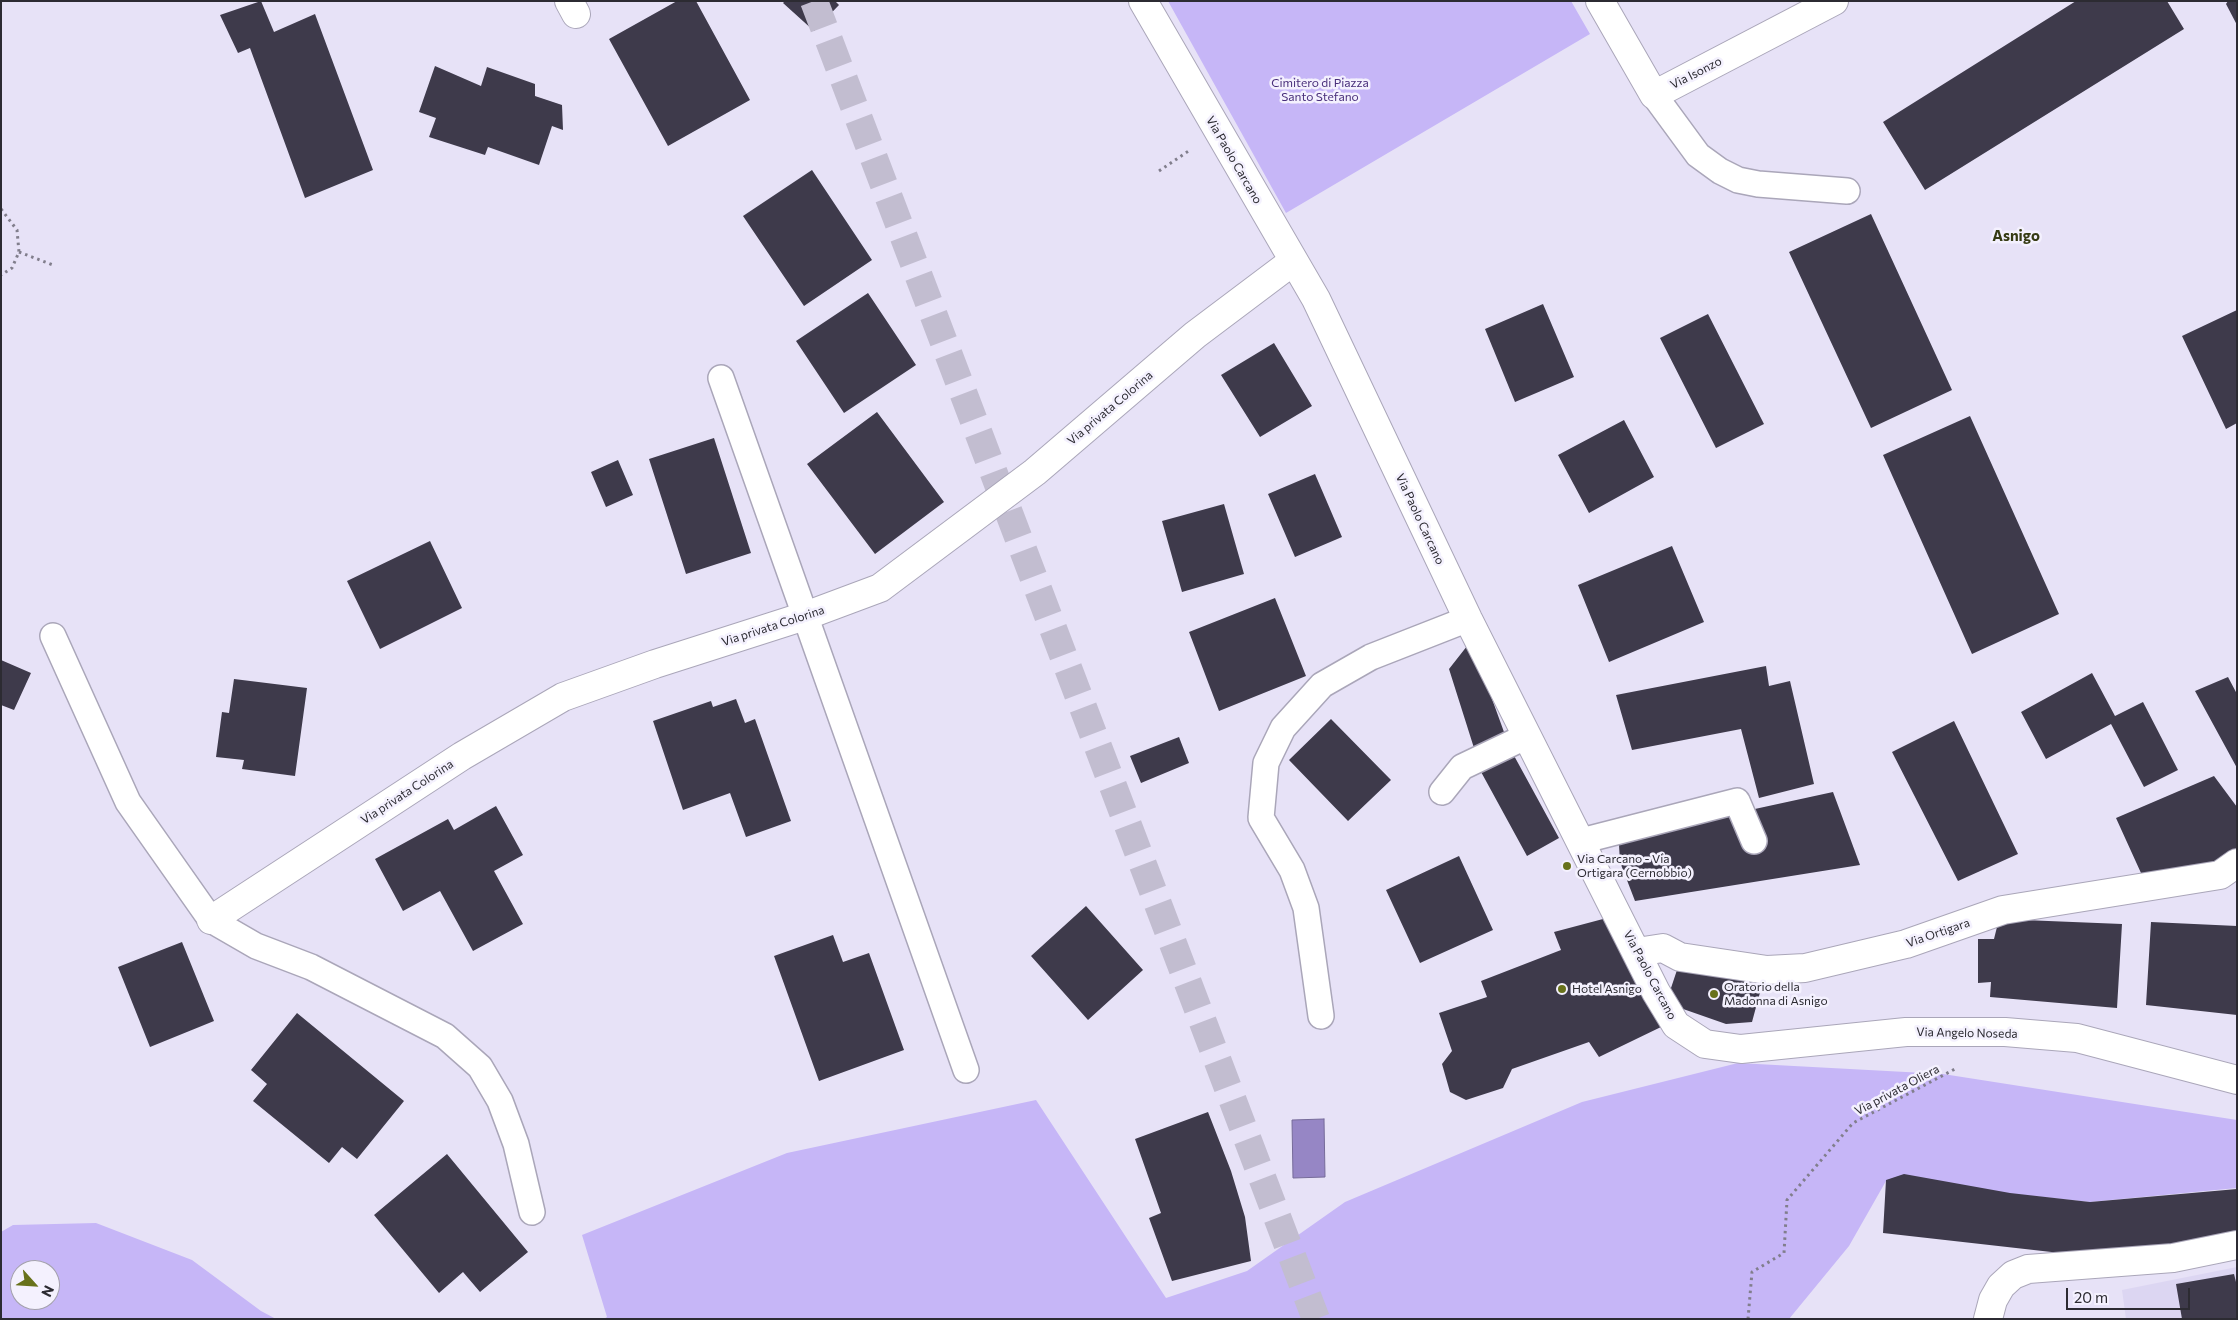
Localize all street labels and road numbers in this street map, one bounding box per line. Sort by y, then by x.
street label: Via Isonzo [1668,54,1724,92]
street label: Via Paolo Carcano [1203,114,1265,206]
street label: Via privata Colorina [1064,368,1156,448]
street label: Via Paolo Carcano [1393,471,1447,567]
street label: Via privata Colorina [720,603,826,649]
street label: Via privata Colorina [358,757,456,827]
street label: Via Ortigara [1904,915,1972,951]
street label: Via Paolo Carcano [1620,928,1680,1022]
street label: Via Angelo Noseda [1916,1025,2018,1041]
street label: Via privata Oliera [1852,1062,1942,1118]

